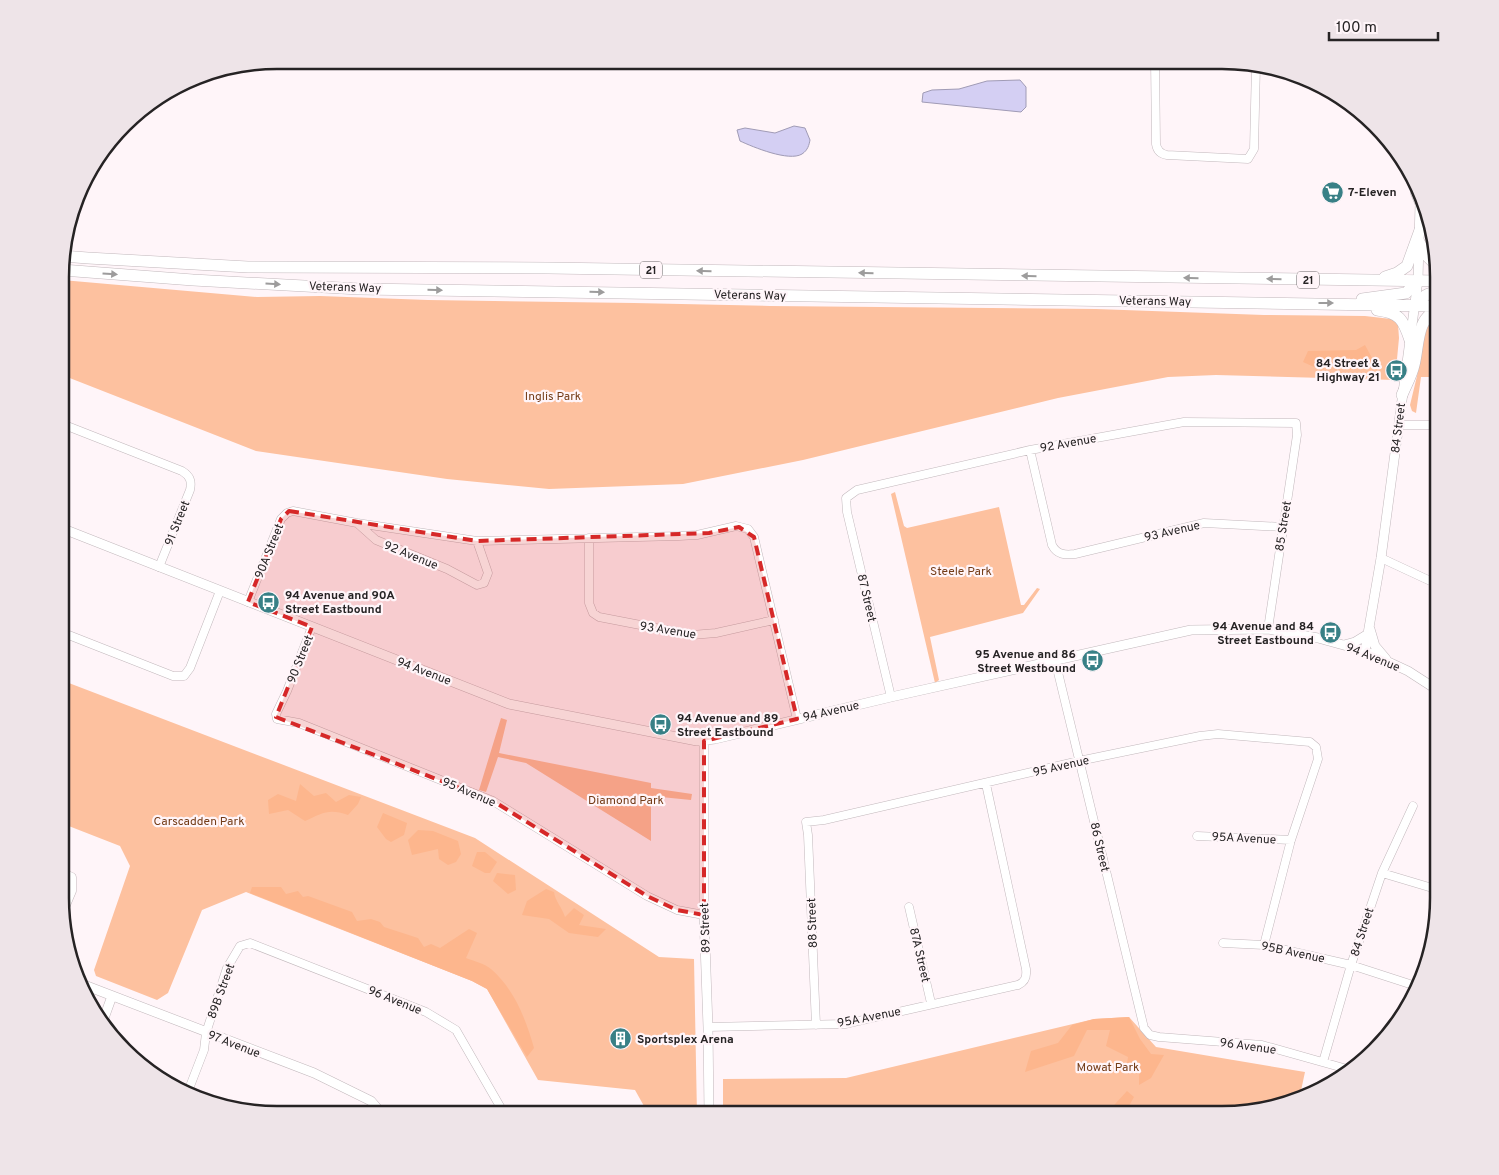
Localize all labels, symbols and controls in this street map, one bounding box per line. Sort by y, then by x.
scale bar [1329,10,1438,42]
text: 100 m [1336,19,1377,38]
supermarket icon: 7-Eleven [1320,180,1344,204]
place label: 7-Eleven [1348,185,1397,201]
road number: 21 [640,262,662,278]
one-way arrow [696,267,712,275]
one-way arrow [858,269,874,277]
one-way arrow [103,271,119,279]
one-way arrow [1021,272,1037,280]
road number: 21 [1297,272,1319,288]
one-way arrow [1183,274,1199,282]
one-way arrow [1266,275,1282,283]
street label: Veterans Way [309,279,381,297]
one-way arrow [265,280,281,288]
one-way arrow [427,286,443,294]
street label: Veterans Way [714,287,786,305]
one-way arrow [590,288,606,296]
street label: Veterans Way [1119,293,1191,311]
one-way arrow [1319,299,1335,307]
place label: 84 Street & Highway 21 [1316,356,1380,386]
bus stop icon: 84 Street & Highway 21 [1384,358,1408,382]
park label: Inglis Park [525,389,581,405]
street label: 84 Street [1388,402,1410,454]
street label: 92 Avenue [1039,431,1098,457]
street label: 91 Street [162,498,194,548]
street label: 85 Street [1272,500,1296,552]
street label: 93 Avenue [1143,518,1202,546]
street label: 90A Street [252,522,288,581]
street label: 92 Avenue [381,538,440,574]
park label: Steele Park [930,564,992,580]
street label: 87 Street [853,573,879,624]
place label: 94 Avenue and 90A Street Eastbound [285,588,395,618]
bus stop icon: 94 Avenue and 90A Street Eastbound [257,590,281,614]
street label: 93 Avenue [639,619,697,643]
place label: 94 Avenue and 84 Street Eastbound [1212,619,1314,649]
bus stop icon: 94 Avenue and 84 Street Eastbound [1318,621,1342,645]
street label: 90 Street [284,633,318,686]
street label: 94 Avenue [1343,640,1402,676]
place label: 95 Avenue and 86 Street Westbound [975,647,1076,677]
bus stop icon: 95 Avenue and 86 Street Westbound [1080,649,1104,673]
street label: 94 Avenue [394,654,453,690]
street label: 94 Avenue [802,698,861,726]
place label: 94 Avenue and 89 Street Eastbound [677,711,778,741]
bus stop icon: 94 Avenue and 89 Street Eastbound [649,713,673,737]
street label: 95 Avenue [1032,753,1091,781]
street label: 95 Avenue [439,774,498,811]
park label: Diamond Park [588,793,664,809]
park label: Carscadden Park [153,814,245,830]
street label: 86 Street [1086,821,1112,874]
street label: 95A Avenue [1211,829,1277,849]
street label: 88 Street [804,897,822,948]
street label: 89 Street [697,903,715,953]
street label: 84 Street [1348,906,1378,959]
street label: 87A Street [905,926,933,984]
street label: 95B Avenue [1259,938,1326,968]
street label: 89B Street [205,961,239,1021]
street label: 96 Avenue [365,983,424,1019]
street label: 95A Avenue [836,1004,902,1032]
building icon: Sportsplex Arena [609,1027,633,1051]
street label: 97 Avenue [205,1028,262,1062]
place label: Sportsplex Arena [637,1032,734,1048]
street label: 96 Avenue [1219,1035,1277,1059]
park label: Mowat Park [1077,1060,1139,1076]

